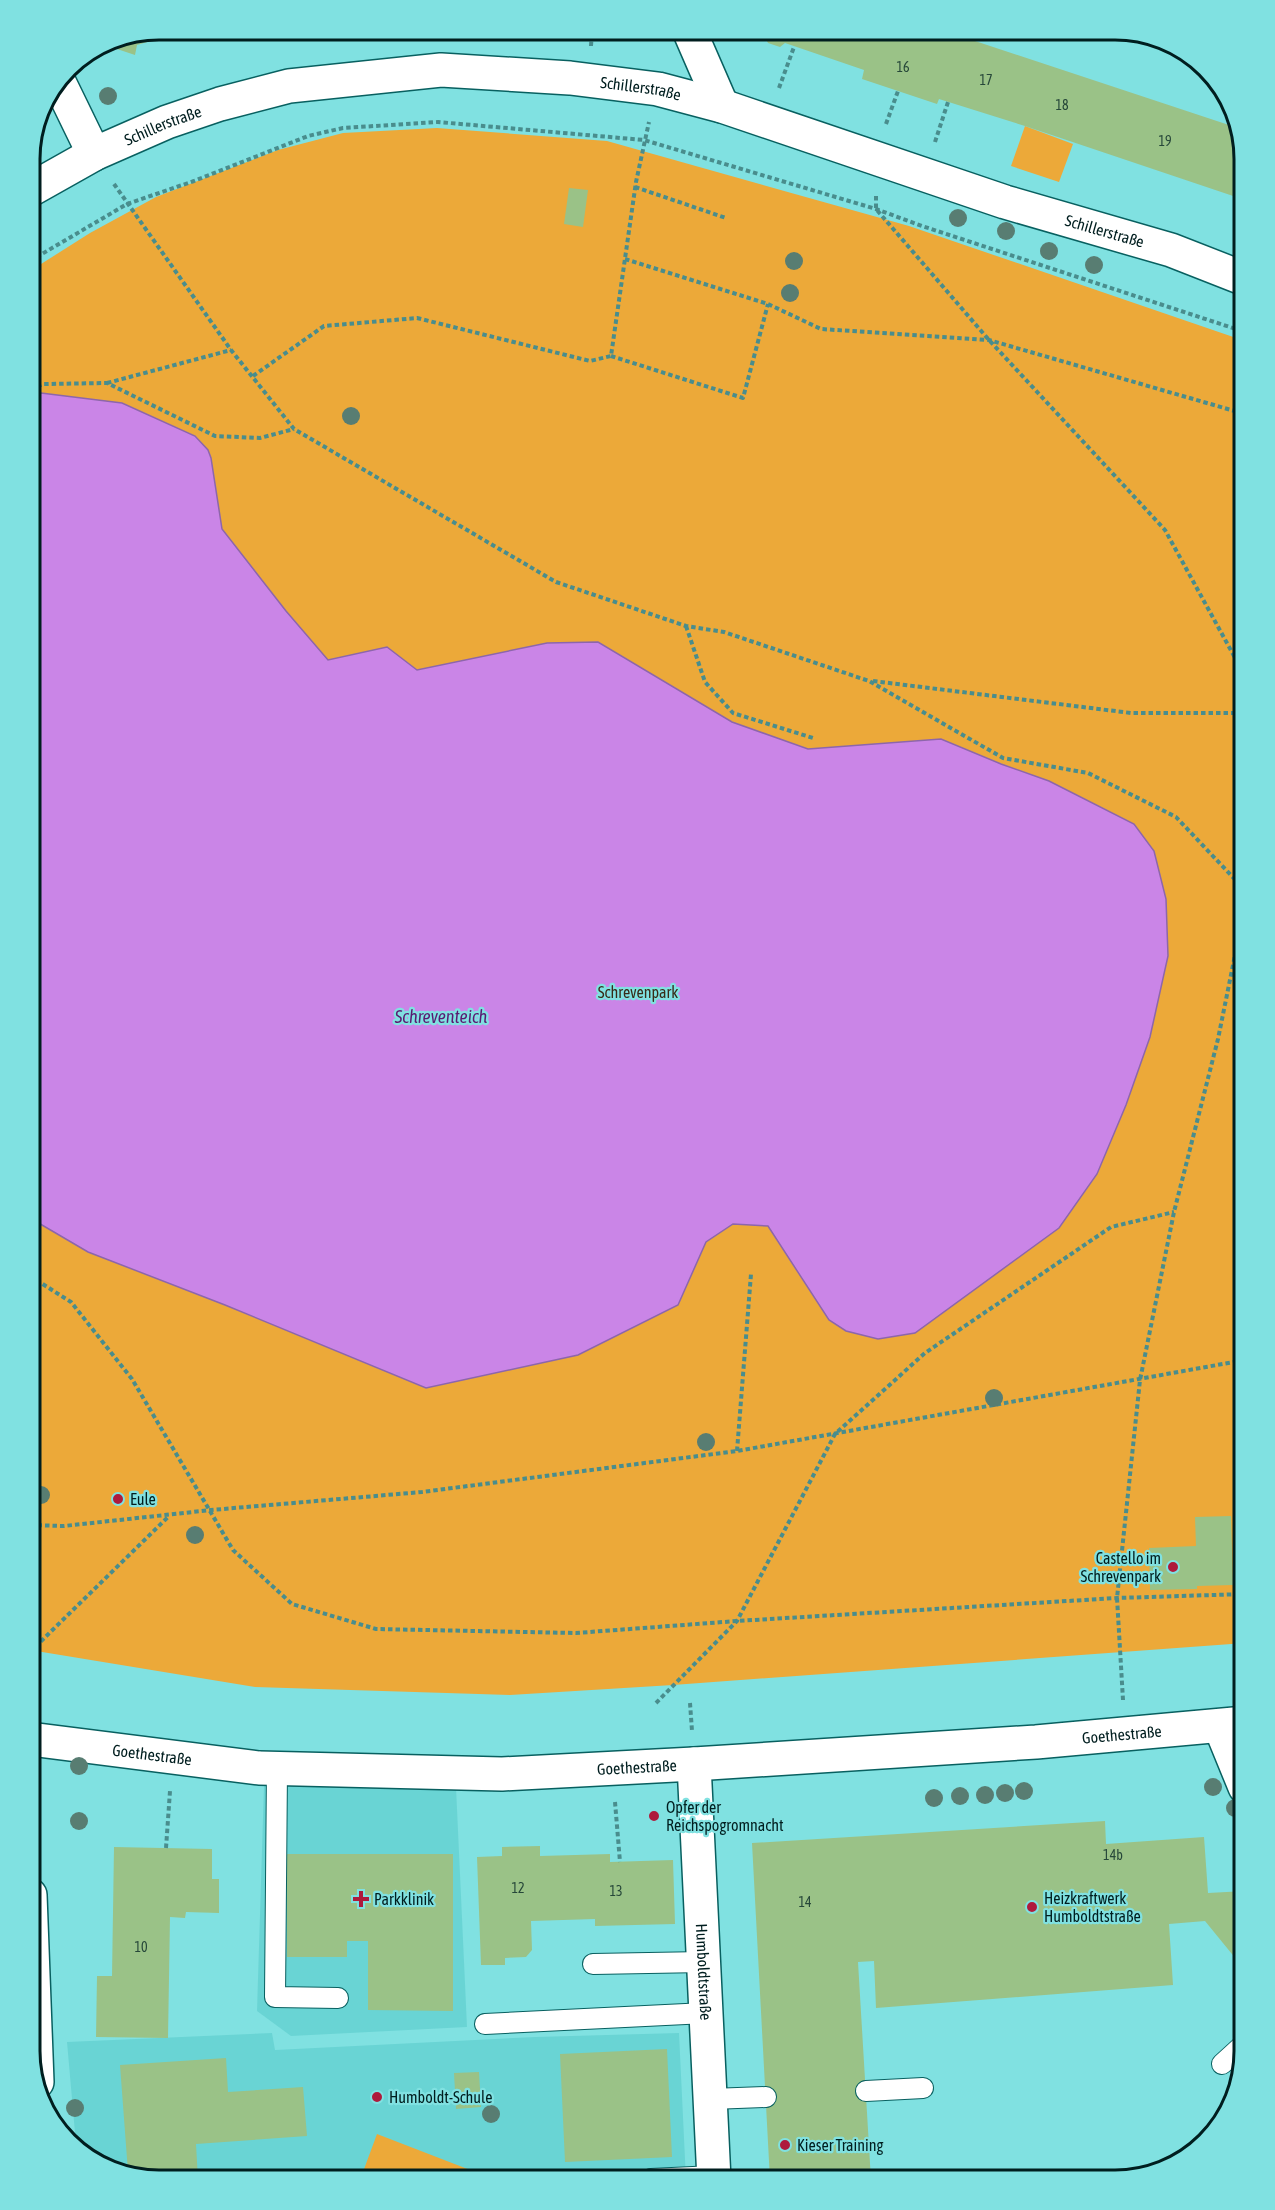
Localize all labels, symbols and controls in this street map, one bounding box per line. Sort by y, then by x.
house number: 16 [896,59,910,75]
house number: 17 [979,72,993,88]
street label: Schillerstraße [599,73,683,104]
house number: 18 [1055,97,1069,113]
street label: Schillerstraße [121,102,204,149]
house number: 19 [1158,133,1172,149]
street label: Schillerstraße [1063,211,1146,251]
park label: Schrevenpark [598,983,678,1002]
water label: Schreventeich [394,1006,488,1027]
place label: Eule [130,1490,156,1508]
marker: Eule [111,1492,125,1506]
place label: Castello im Schrevenpark [1081,1549,1161,1586]
marker: Castello im Schrevenpark [1166,1560,1180,1574]
street label: Goethestraße [1081,1722,1162,1747]
street label: Goethestraße [111,1741,193,1768]
street label: Goethestraße [597,1756,677,1778]
place label: Opfer der Reichspogromnacht [666,1798,784,1835]
marker: Opfer der Reichspogromnacht [647,1809,661,1823]
house number: 14b [1103,1847,1123,1863]
house number: 12 [511,1880,525,1896]
house number: 13 [609,1883,623,1899]
place label: Heizkraftwerk Humboldtstraße [1044,1889,1141,1925]
marker: Parkklinik [352,1890,370,1908]
place label: Parkklinik [374,1890,434,1908]
house number: 14 [798,1894,812,1910]
marker: Heizkraftwerk Humboldtstraße [1025,1900,1039,1914]
street label: Humboldtstraße [693,1923,715,2021]
house number: 10 [134,1939,148,1955]
place label: Humboldt-Schule [389,2088,492,2106]
marker: Humboldt-Schule [370,2090,384,2104]
place label: Kieser Training [797,2136,883,2155]
marker: Kieser Training [778,2138,792,2152]

